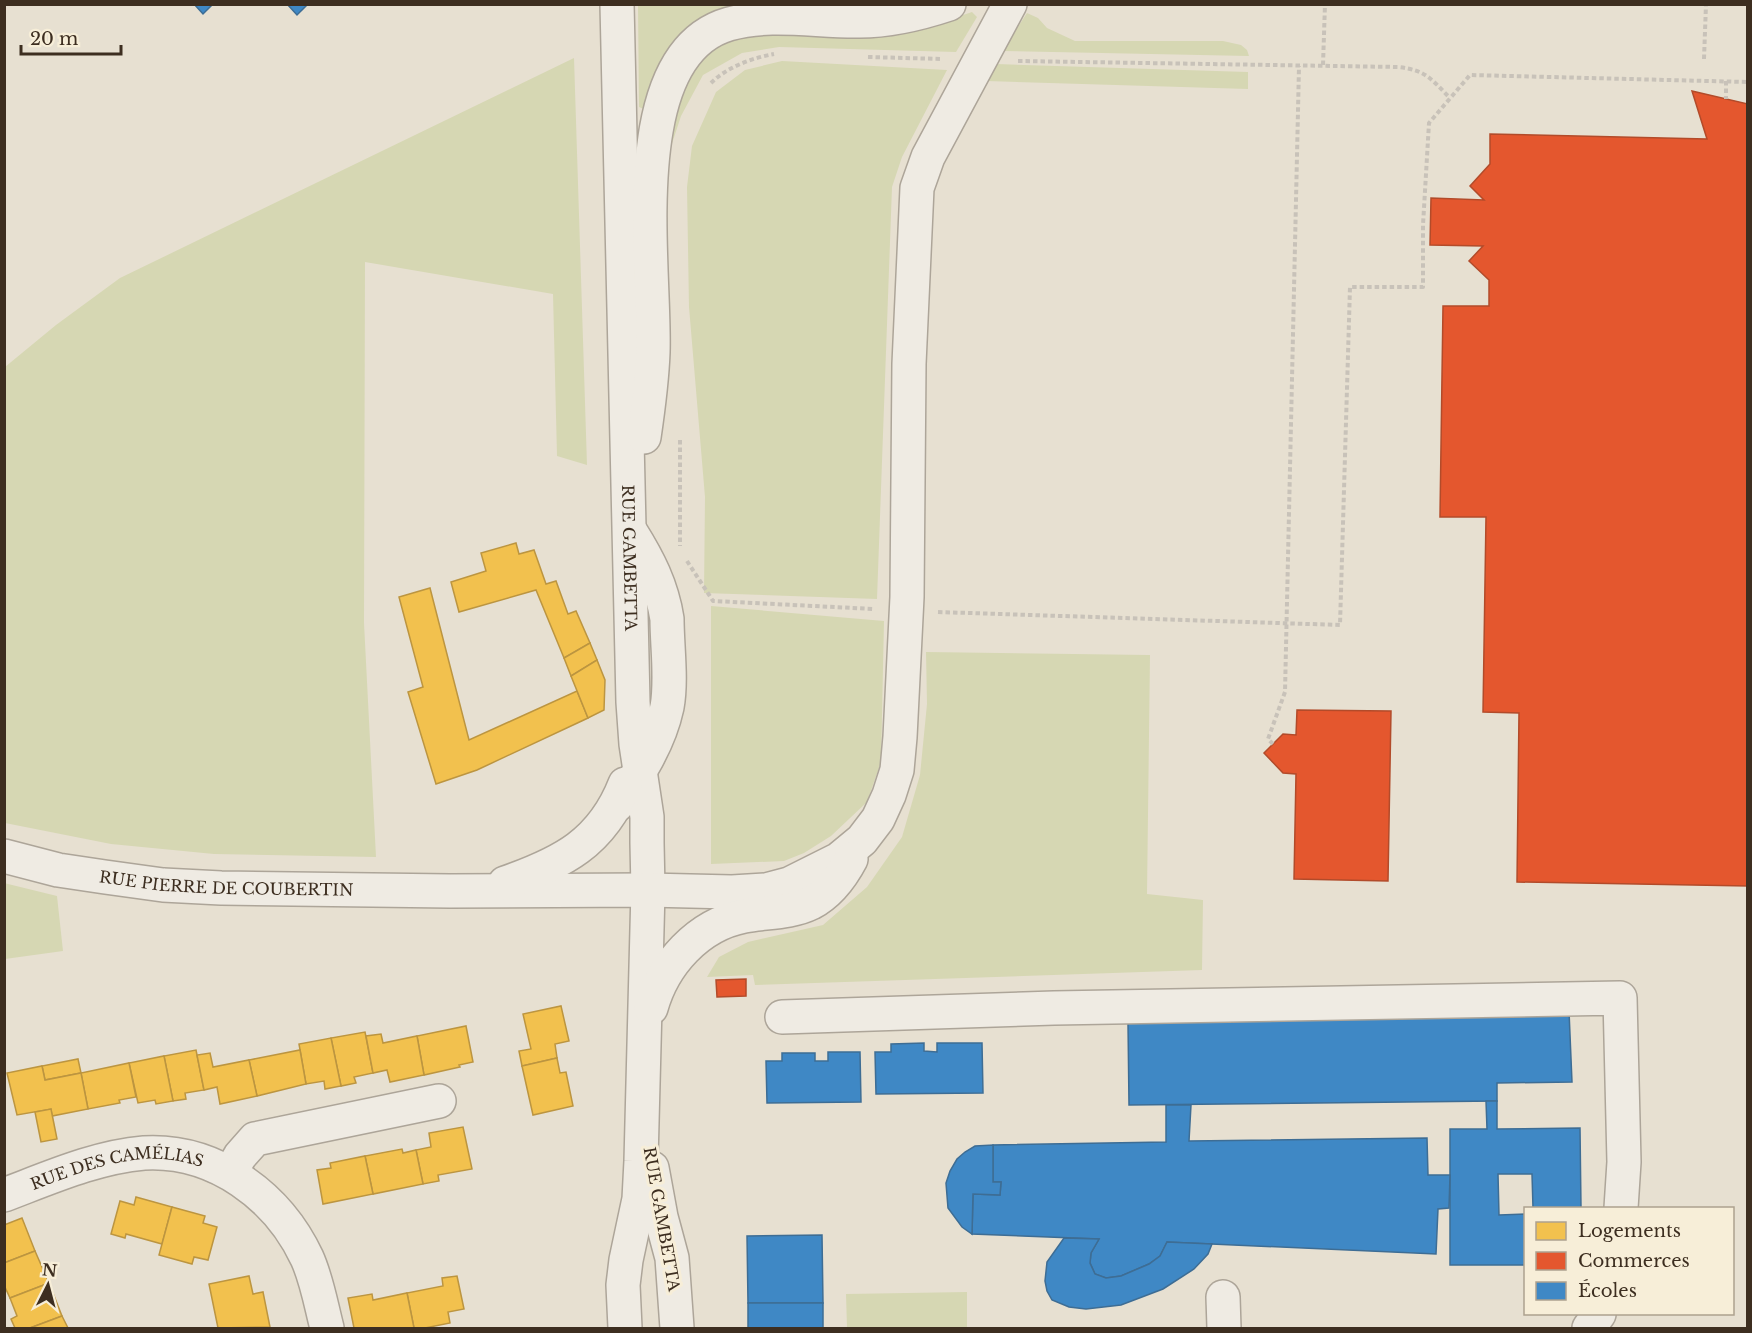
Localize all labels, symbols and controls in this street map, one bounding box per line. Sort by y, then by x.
scale bar [21,18,122,56]
text: 20 m [30,28,78,50]
street label: RUE GAMBETTA [618,484,641,632]
street label: RUE PIERRE DE COUBERTIN [98,866,354,900]
street label: RUE DES CAMÉLIAS [27,1142,206,1194]
street label: RUE GAMBETTA [639,1145,685,1293]
legend [1524,1207,1734,1315]
text: Logements [1578,1220,1681,1242]
text: Commerces [1578,1250,1690,1272]
north arrow [18,1255,78,1315]
text: N [41,1259,58,1281]
text: Écoles [1578,1279,1637,1302]

